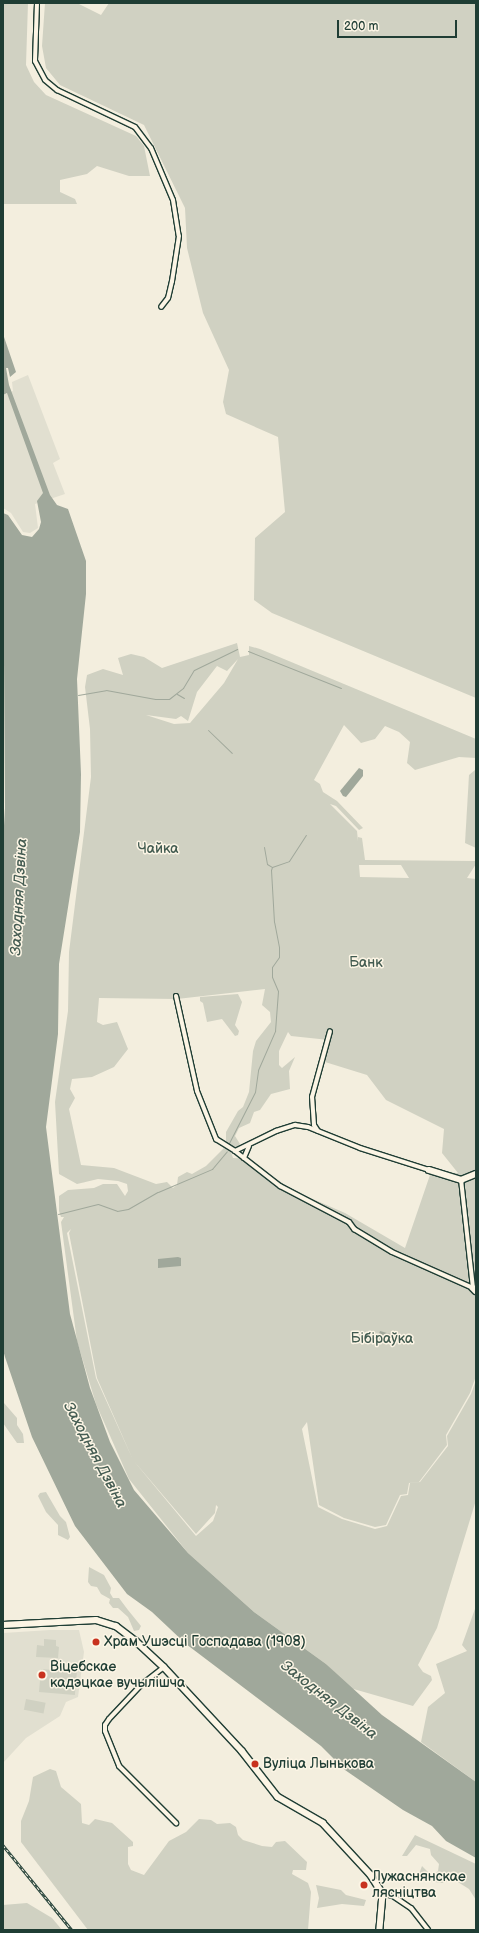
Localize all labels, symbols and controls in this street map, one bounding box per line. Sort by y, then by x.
scale bar [339,12,459,38]
text: 200 m [344,19,378,34]
water label: Заходняя Дзвіна [7,838,31,956]
park label: Чайка [137,841,179,857]
park label: Банк [349,955,383,971]
park label: Бібіраўка [351,1331,413,1347]
water label: Заходняя Дзвіна [60,1399,130,1511]
place label: Храм Ушэсці Госпадава (1908) [104,1634,306,1650]
marker: Храм Ушэсці Госпадава (1908) [91,1637,101,1647]
water label: Заходняя Дзвіна [277,1657,381,1743]
place label: Віцебскае кадэцкае вучылішча [50,1659,185,1692]
marker: Віцебскае кадэцкае вучылішча [37,1670,47,1680]
place label: Вуліца Лынькова [263,1756,374,1772]
marker: Вуліца Лынькова [250,1759,260,1769]
place label: Лужаснянскае лясніцтва [372,1869,466,1902]
marker: Лужаснянскае лясніцтва [359,1880,369,1890]

